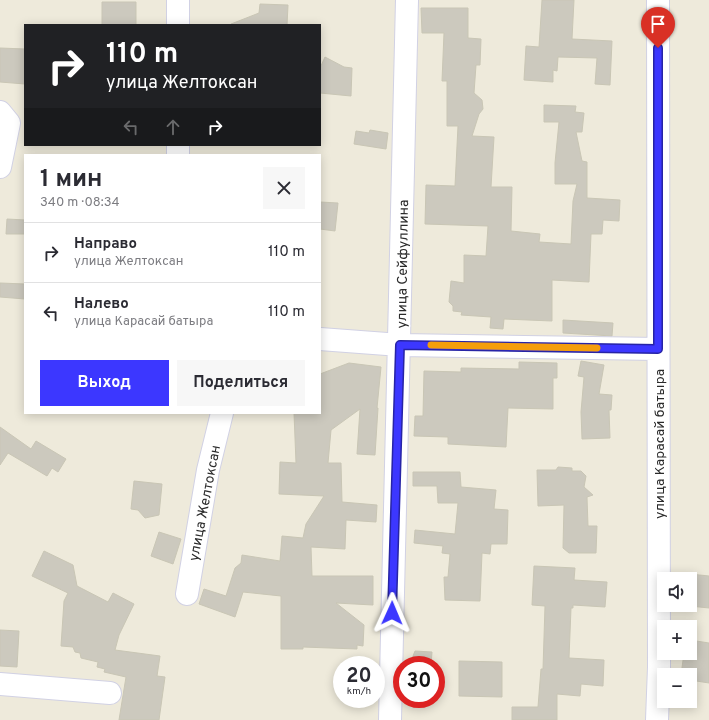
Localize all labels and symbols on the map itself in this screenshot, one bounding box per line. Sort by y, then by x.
pin [641,7.0,675,48]
street label: улица Сейфуллина [394,200,413,329]
street label: улица Карасай батыра [652,369,669,519]
street label: улица Желтоксан [186,444,225,563]
position arrow [371,592,413,634]
speed limit sign: 30 [393,656,445,708]

